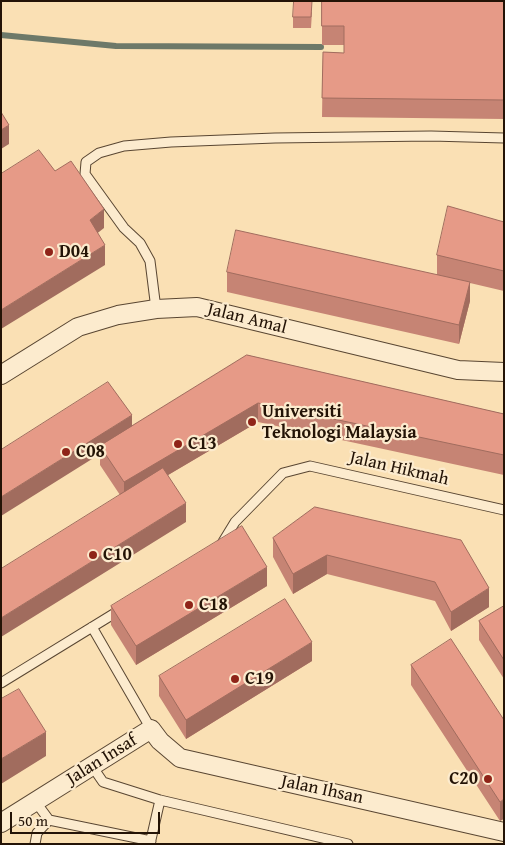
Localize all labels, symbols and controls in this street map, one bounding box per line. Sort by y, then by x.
place label: D04 [59,241,89,263]
marker: D04 [43,246,55,258]
street label: Jalan Amal [205,299,289,339]
place label: Universiti Teknologi Malaysia [262,401,417,444]
marker: Universiti Teknologi Malaysia [246,416,258,428]
place label: C13 [188,433,217,455]
marker: C13 [172,438,184,450]
place label: C08 [76,441,105,463]
marker: C08 [60,446,72,458]
street label: Jalan Hikmah [347,447,451,491]
place label: C10 [103,544,132,566]
marker: C10 [87,549,99,561]
place label: C18 [199,594,228,616]
marker: C18 [183,599,195,611]
place label: C19 [245,668,274,690]
marker: C19 [229,673,241,685]
street label: Jalan Insaf [63,730,141,790]
place label: C20 [449,768,478,790]
street label: Jalan Ihsan [279,771,365,809]
marker: C20 [482,773,494,785]
scale bar [12,802,162,834]
text: 50 m [18,810,48,831]

